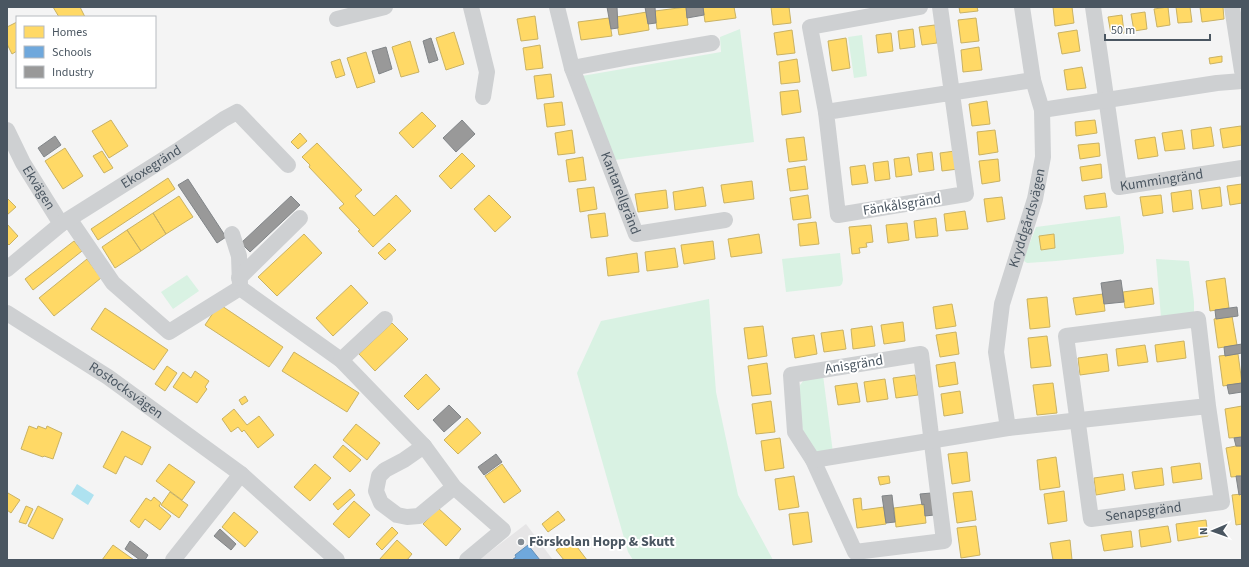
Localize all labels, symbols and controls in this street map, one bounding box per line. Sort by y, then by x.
legend [16,16,156,88]
scale bar [1105,16,1210,42]
text: 50 m [1111,22,1135,39]
text: Homes [52,24,87,41]
text: Schools [52,44,92,61]
text: Industry [52,64,94,81]
street label: Ekoxegränd [117,140,186,194]
street label: Kantarellgränd [595,149,645,238]
street label: Ekvägen [17,162,60,214]
street label: Kummingränd [1119,164,1205,197]
street label: Kryddgårdsvägen [1004,167,1051,270]
street label: Fänkålsgränd [862,189,942,221]
street label: Anisgränd [823,351,885,379]
street label: Rostocksvägen [85,357,167,424]
street label: Senapsgränd [1104,497,1183,527]
north arrow [1193,511,1233,551]
text: N [1196,527,1211,535]
place label: Förskolan Hopp & Skutt [529,532,675,552]
marker: Förskolan Hopp & Skutt [516,537,526,547]

